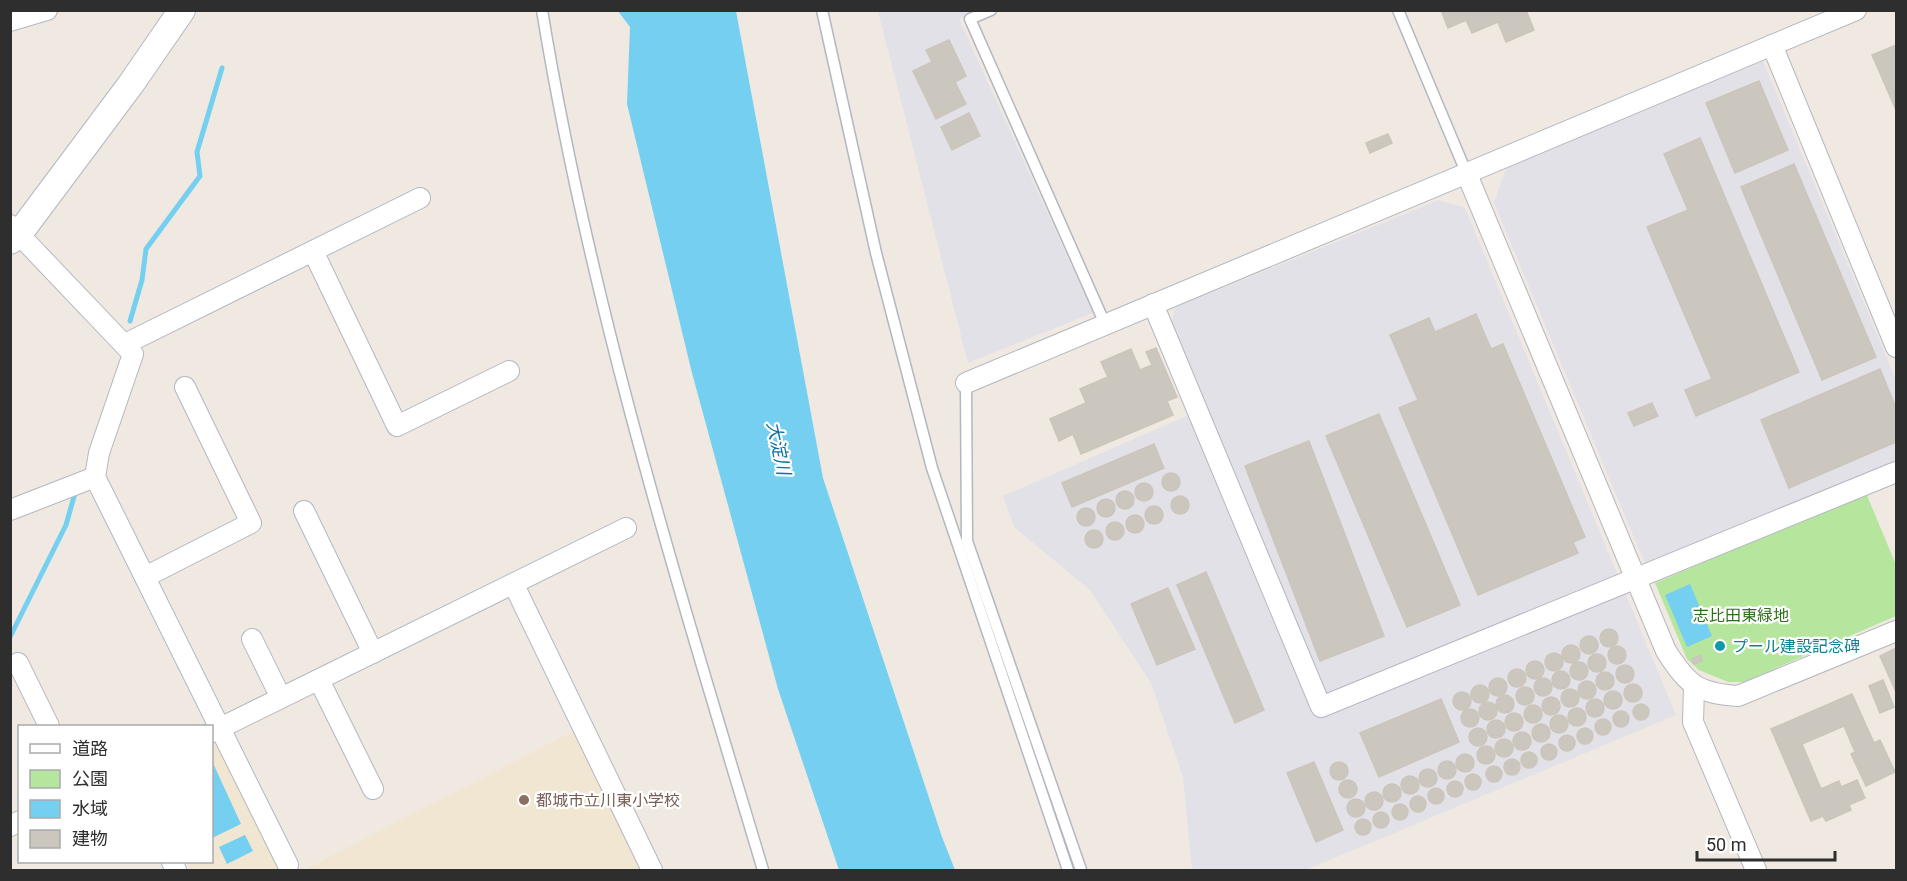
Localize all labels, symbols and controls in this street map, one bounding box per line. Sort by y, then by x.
water label: 大淀川 [763,419,795,479]
park label: 志比田東緑地 [1693,606,1789,625]
place label: プール建設記念碑 [1732,637,1860,656]
marker: プール建設記念碑 [1713,639,1727,653]
legend [18,725,213,863]
text: 道路 [72,738,108,759]
text: 公園 [72,768,108,789]
place label: 都城市立川東小学校 [536,791,680,810]
marker: 都城市立川東小学校 [517,793,531,807]
text: 水域 [72,798,108,819]
scale bar [1697,824,1835,862]
text: 建物 [72,828,108,849]
text: 50 m [1706,834,1746,855]

